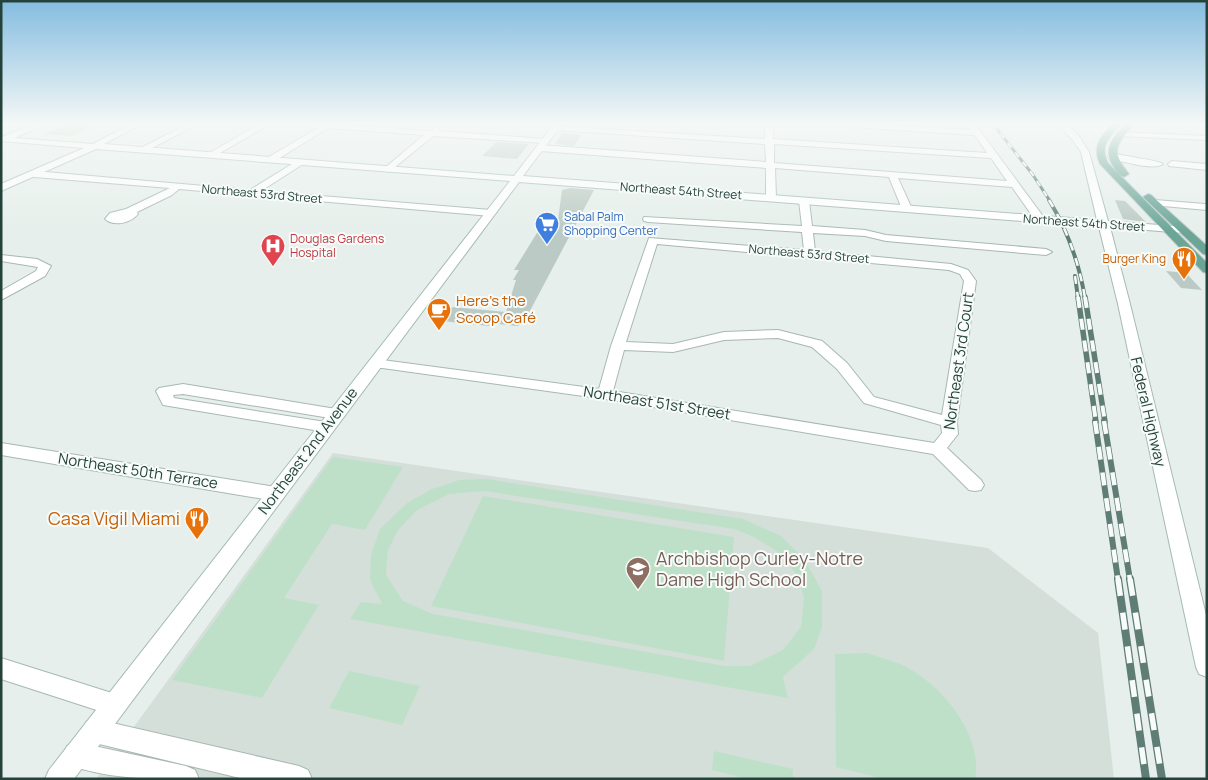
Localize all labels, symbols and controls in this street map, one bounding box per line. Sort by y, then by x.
street label: Northeast 54th Street [619,178,743,203]
street label: Northeast 53rd Street [201,180,323,207]
place label: Sabal Palm Shopping Center [564,208,658,239]
street label: Northeast 54th Street [1022,210,1146,235]
supermarket icon: Sabal Palm Shopping Center [534,211,560,245]
place label: Douglas Gardens Hospital [290,230,384,261]
hospital icon: Douglas Gardens Hospital [260,233,286,267]
street label: Northeast 53rd Street [748,240,870,267]
restaurant icon: Burger King [1171,246,1197,280]
place label: Burger King [1102,250,1166,267]
place label: Here's the Scoop Café [456,290,536,328]
street label: Northeast 3rd Court [938,291,979,431]
cafe icon: Here's the Scoop Café [426,297,452,331]
street label: Federal Highway [1126,355,1171,469]
street label: Northeast 51st Street [582,381,732,425]
street label: Northeast 2nd Avenue [253,383,362,518]
street label: Northeast 50th Terrace [57,448,220,494]
place label: Casa Vigil Miami [48,506,180,530]
restaurant icon: Casa Vigil Miami [184,506,210,540]
place label: Archbishop Curley-Notre Dame High School [656,546,863,591]
school or university icon: Archbishop Curley-Notre Dame High School [625,556,651,590]

